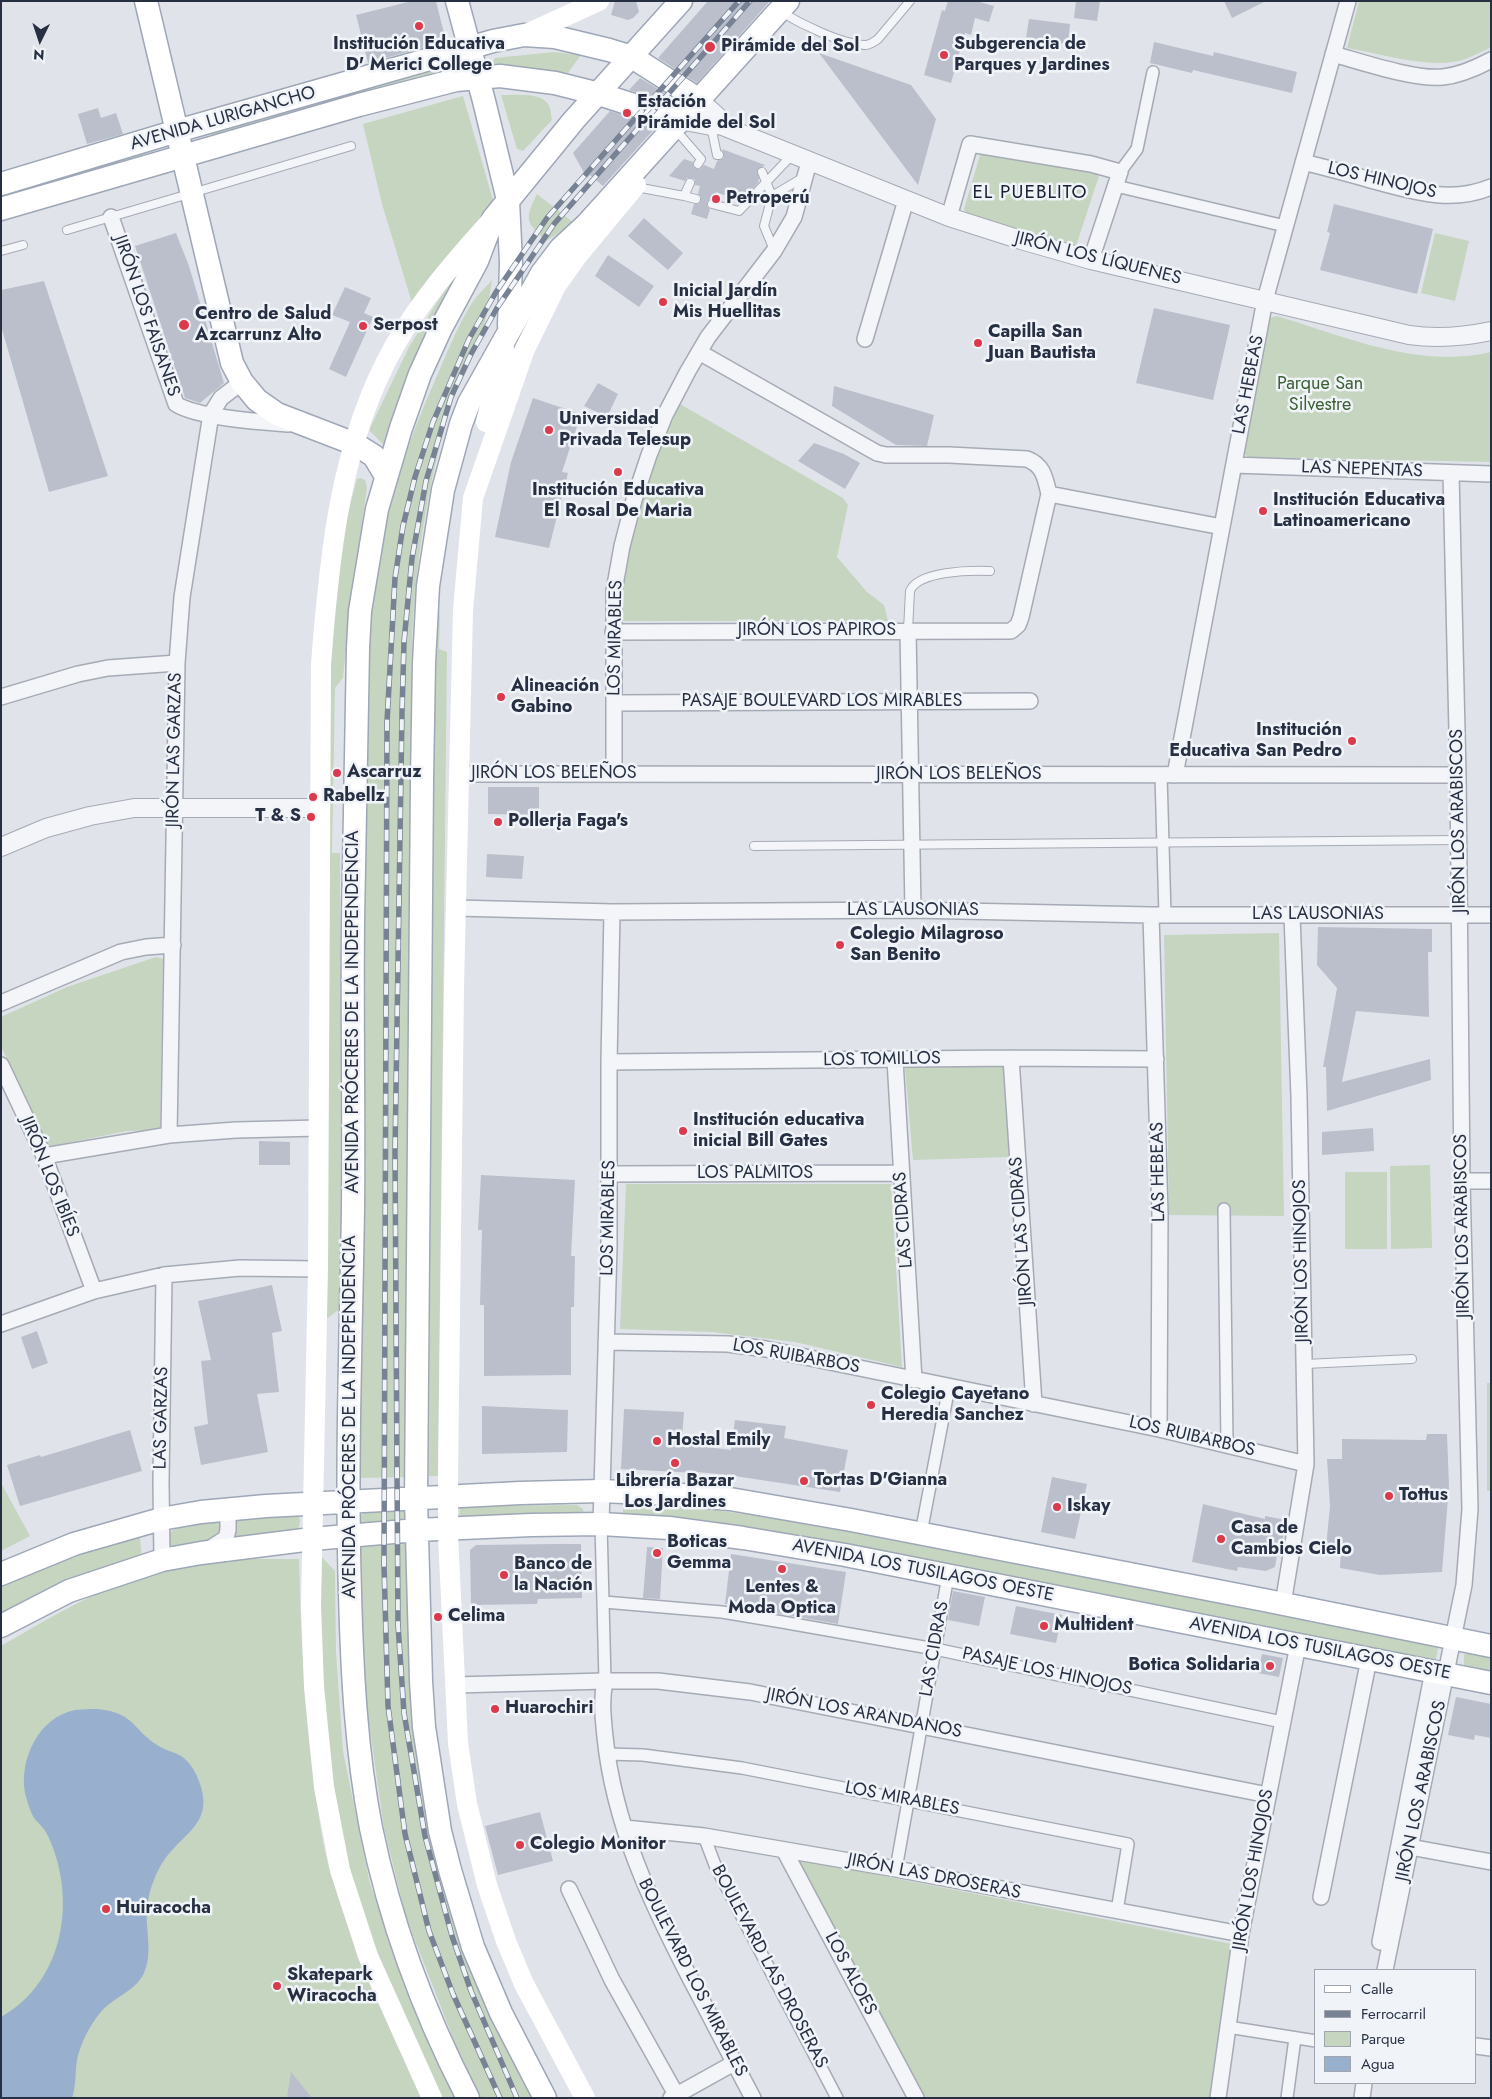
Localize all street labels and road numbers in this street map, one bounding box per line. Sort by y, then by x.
street label: AVENIDA LURIGANCHO [128,82,318,156]
street label: LOS HINOJOS [1326,158,1438,204]
street label: JIRÓN LOS LÍQUENES [1012,228,1184,290]
street label: JIRÓN LOS FAISANES [108,233,184,399]
street label: LAS HEBEAS [1229,334,1269,436]
street label: LAS NEPENTAS [1301,457,1423,483]
street label: LOS MIRABLES [604,580,628,696]
street label: JIRÓN LOS PAPIROS [738,620,896,642]
street label: JIRÓN LAS GARZAS [163,672,187,828]
street label: PASAJE BOULEVARD LOS MIRABLES [682,691,962,713]
street label: JIRÓN LOS ARABISCOS [1447,729,1471,913]
street label: JIRÓN LOS BELEÑOS [471,763,637,785]
street label: JIRÓN LOS BELEÑOS [876,764,1042,786]
street label: AVENIDA PRÓCERES DE LA INDEPENDENCIA [343,830,365,1194]
street label: LAS LAUSONIAS [847,900,979,922]
street label: LAS LAUSONIAS [1252,904,1384,926]
street label: LOS TOMILLOS [823,1048,941,1072]
street label: JIRÓN LOS IBÍES [15,1114,83,1240]
street label: LAS HEBEAS [1147,1122,1171,1222]
street label: JIRÓN LOS ARABISCOS [1451,1134,1475,1318]
street label: JIRÓN LAS CIDRAS [1006,1156,1038,1306]
street label: LOS MIRABLES [597,1160,621,1276]
street label: LOS PALMITOS [697,1163,813,1185]
street label: LAS CIDRAS [890,1171,918,1269]
street label: JIRÓN LOS HINOJOS [1290,1179,1314,1343]
street label: AVENIDA PRÓCERES DE LA INDEPENDENCIA [340,1235,362,1599]
street label: LOS RUIBARBOS [731,1335,861,1379]
street label: LAS GARZAS [150,1366,174,1470]
street label: LOS RUIBARBOS [1127,1412,1257,1462]
street label: AVENIDA LOS TUSILAGOS OESTE [790,1535,1056,1607]
street label: LAS CIDRAS [916,1600,954,1698]
street label: AVENIDA LOS TUSILAGOS OESTE [1187,1613,1453,1685]
street label: PASAJE LOS HINOJOS [960,1643,1134,1701]
street label: JIRÓN LOS ARANDANOS [764,1684,964,1744]
street label: JIRÓN LOS ARABISCOS [1392,1699,1452,1883]
street label: LOS MIRABLES [843,1777,961,1821]
street label: JIRÓN LOS HINOJOS [1229,1788,1279,1952]
street label: JIRÓN LAS DROSERAS [845,1850,1023,1904]
street label: BOULEVARD LAS DROSERAS [706,1862,832,2072]
street label: BOULEVARD LOS MIRABLES [633,1875,751,2081]
street label: LOS ALOES [819,1929,881,2019]

